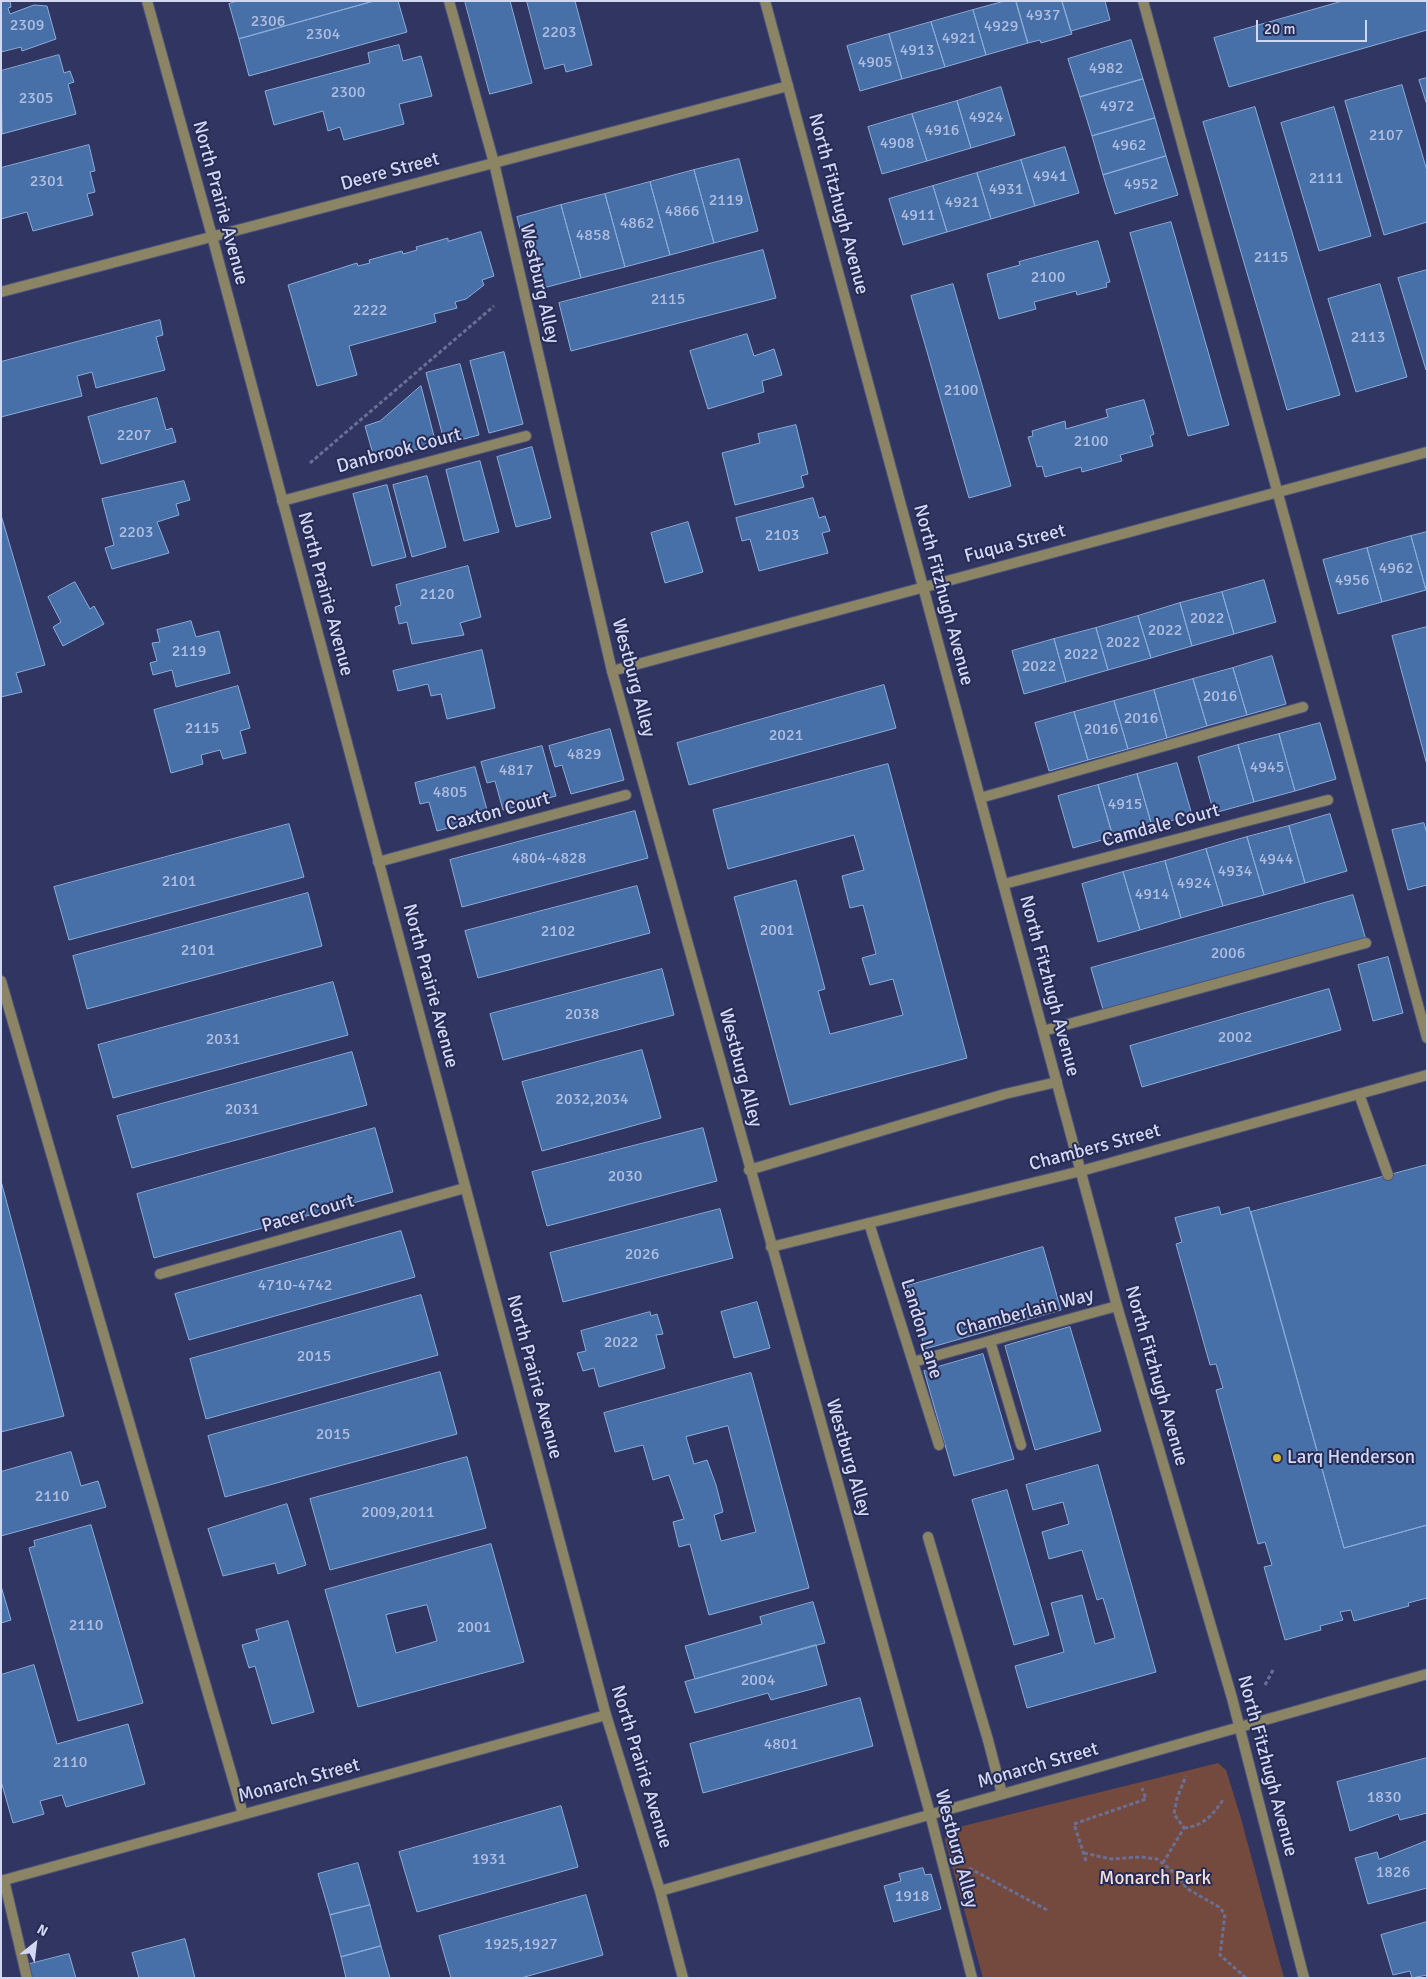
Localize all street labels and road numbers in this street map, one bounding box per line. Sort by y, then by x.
street label: North Fitzhugh Avenue [803,111,873,297]
street label: North Prairie Avenue [187,118,253,288]
street label: Deere Street [338,148,442,196]
street label: Westburg Alley [514,222,564,346]
street label: Danbrook Court [334,423,464,479]
street label: North Fitzhugh Avenue [908,502,978,688]
street label: North Prairie Avenue [292,509,358,679]
street label: Fuqua Street [962,520,1068,568]
street label: Westburg Alley [606,616,660,740]
street label: Caxton Court [444,787,552,837]
street label: Camdale Court [1100,799,1222,853]
street label: North Fitzhugh Avenue [1014,893,1084,1079]
street label: North Prairie Avenue [397,901,463,1071]
street label: Westburg Alley [713,1006,767,1130]
street label: Chambers Street [1027,1120,1163,1176]
street label: Pacer Court [259,1190,357,1238]
street label: Landon Lane [895,1276,947,1382]
street label: North Fitzhugh Avenue [1119,1283,1193,1469]
street label: Chamberlain Way [954,1284,1096,1342]
street label: North Prairie Avenue [501,1292,567,1462]
street label: Westburg Alley [820,1396,876,1520]
street label: North Fitzhugh Avenue [1232,1673,1302,1859]
street label: North Prairie Avenue [605,1683,677,1851]
street label: Monarch Street [975,1738,1101,1794]
street label: Monarch Street [236,1754,362,1808]
street label: Westburg Alley [929,1787,983,1911]

